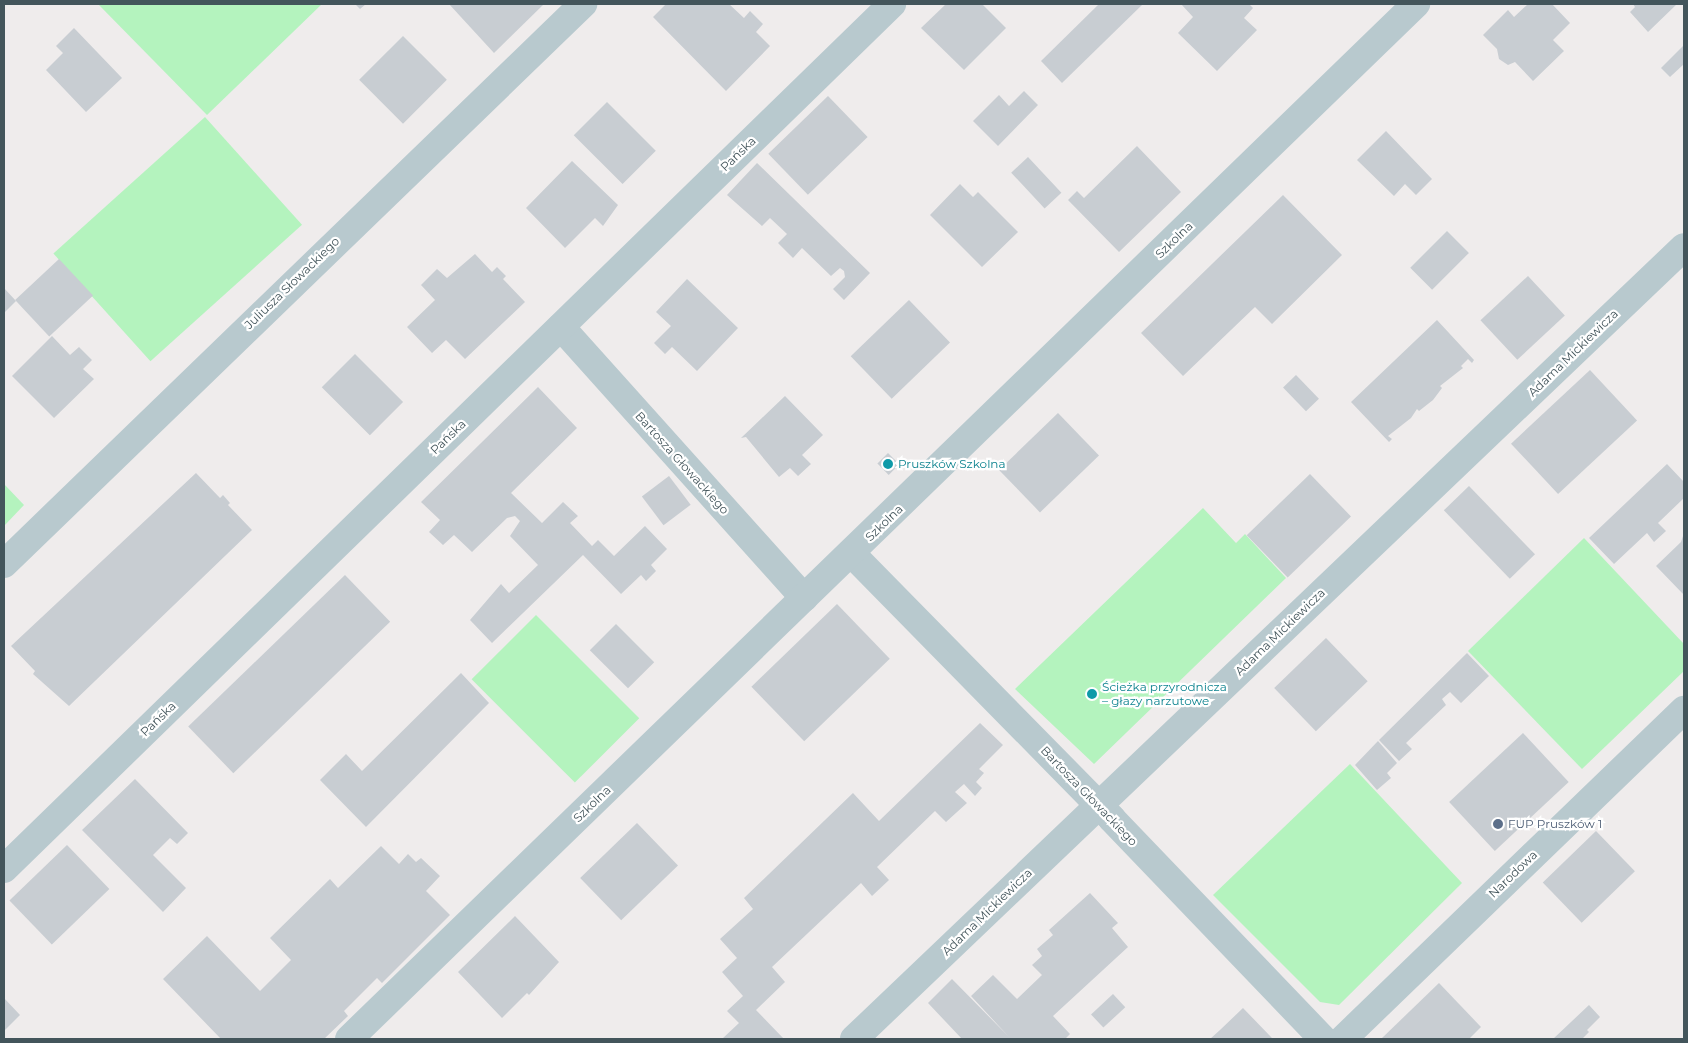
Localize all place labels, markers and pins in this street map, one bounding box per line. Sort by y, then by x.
place label: Pruszków Szkolna [898,457,1006,471]
marker: Pruszków Szkolna [882,458,894,470]
place label: Ścieżka przyrodnicza – głazy narzutowe [1102,680,1227,708]
marker: Ścieżka przyrodnicza – głazy narzutowe [1086,688,1098,700]
place label: FUP Pruszków 1 [1508,817,1602,831]
marker: FUP Pruszków 1 [1492,818,1504,830]

